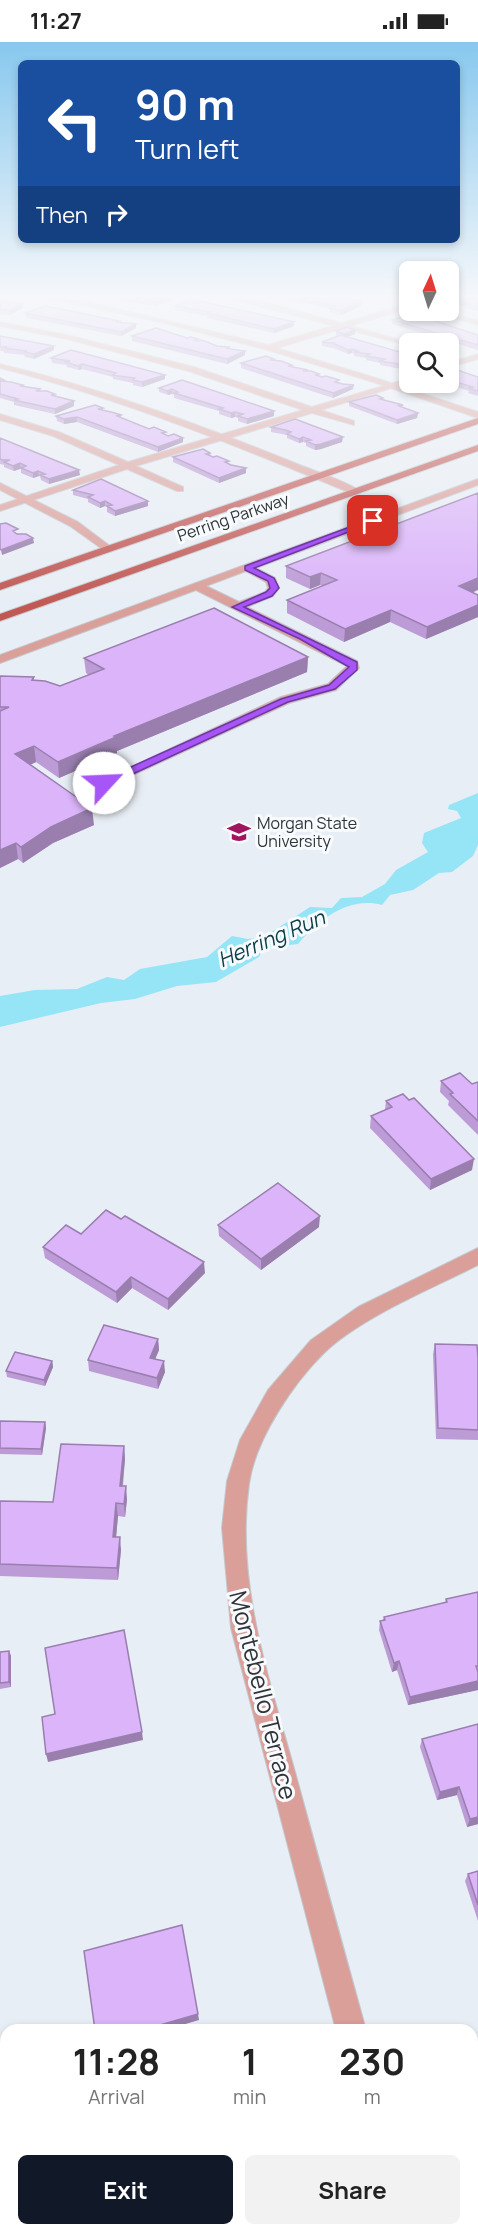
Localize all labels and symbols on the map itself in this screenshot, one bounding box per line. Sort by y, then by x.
north arrow [399,261,459,321]
street label: Perring Parkway [174,487,292,546]
pin [347,495,398,546]
position arrow [72,751,136,815]
place label: Morgan State University [257,812,357,852]
school or university icon: Morgan State University [226,819,252,845]
water label: Herring Run [213,902,330,973]
street label: Montebello Terrace [222,1587,306,1803]

